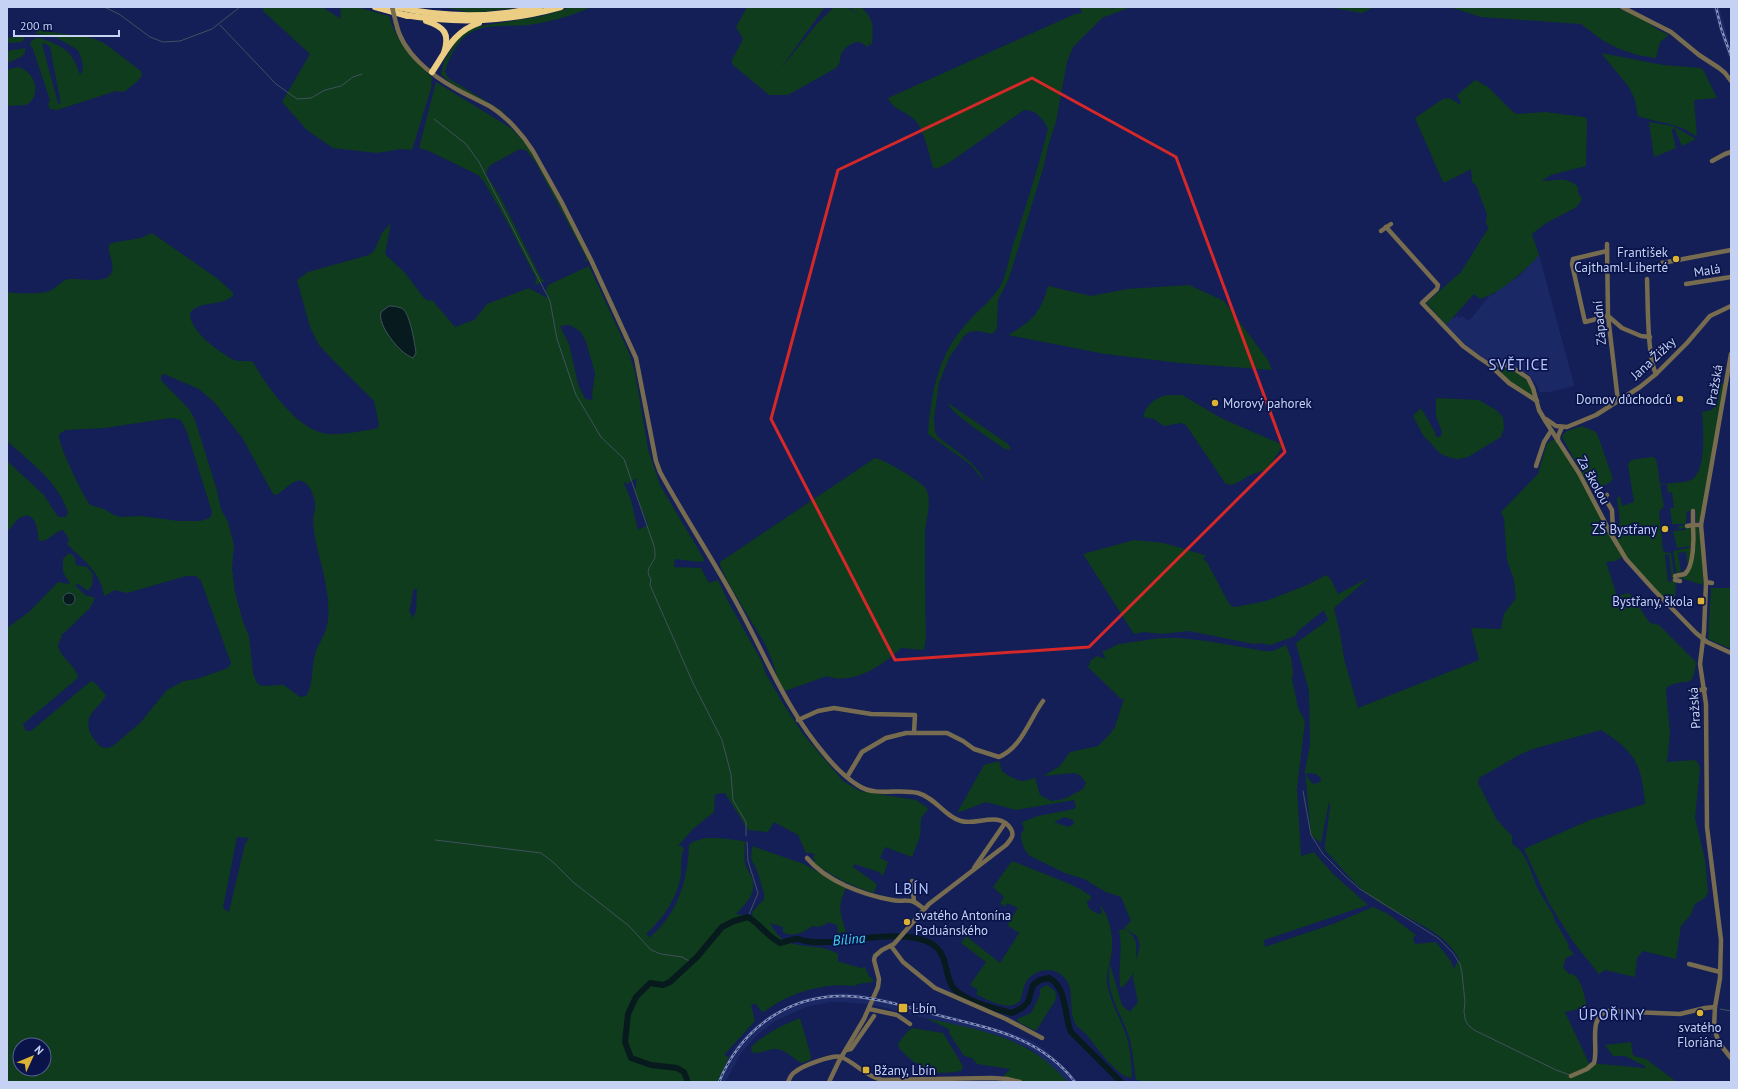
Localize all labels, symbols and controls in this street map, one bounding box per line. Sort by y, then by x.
scale bar [14,12,119,38]
text: 200 m [20,18,53,33]
place label: František Cajthaml-Liberté [1574,244,1669,276]
marker: František Cajthaml-Liberté [1671,254,1681,264]
street label: Malá [1692,260,1722,281]
street label: Západní [1589,299,1610,346]
street label: Jana Žižky [1626,333,1679,384]
district label: SVĚTICE [1489,355,1549,374]
street label: Pražská [1703,363,1726,407]
place label: Domov důchodců [1576,391,1672,408]
marker: Domov důchodců [1675,394,1685,404]
place label: Morový pahorek [1223,395,1312,412]
marker: Morový pahorek [1210,398,1220,408]
street label: Za školou [1573,453,1614,508]
place label: ZŠ Bystřany [1592,521,1657,538]
marker: ZŠ Bystřany [1660,524,1670,534]
place label: Bystřany, škola [1612,593,1693,610]
marker: Bystřany, škola [1696,596,1706,606]
street label: Pražská [1685,687,1704,729]
district label: LBÍN [895,879,929,898]
place label: svatého Antonína Paduánského [915,907,1011,939]
marker: svatého Antonína Paduánského [902,917,912,927]
water label: Bílina [832,929,866,949]
place label: Lbín [912,1000,936,1017]
marker: Lbín [897,1002,909,1014]
district label: ÚPOŘINY [1579,1005,1645,1024]
marker: svatého Floriána [1695,1008,1705,1018]
place label: svatého Floriána [1677,1019,1723,1051]
north arrow [12,1037,52,1077]
text: N [32,1043,47,1058]
place label: Bžany, Lbín [874,1062,936,1079]
marker: Bžany, Lbín [861,1065,871,1075]

